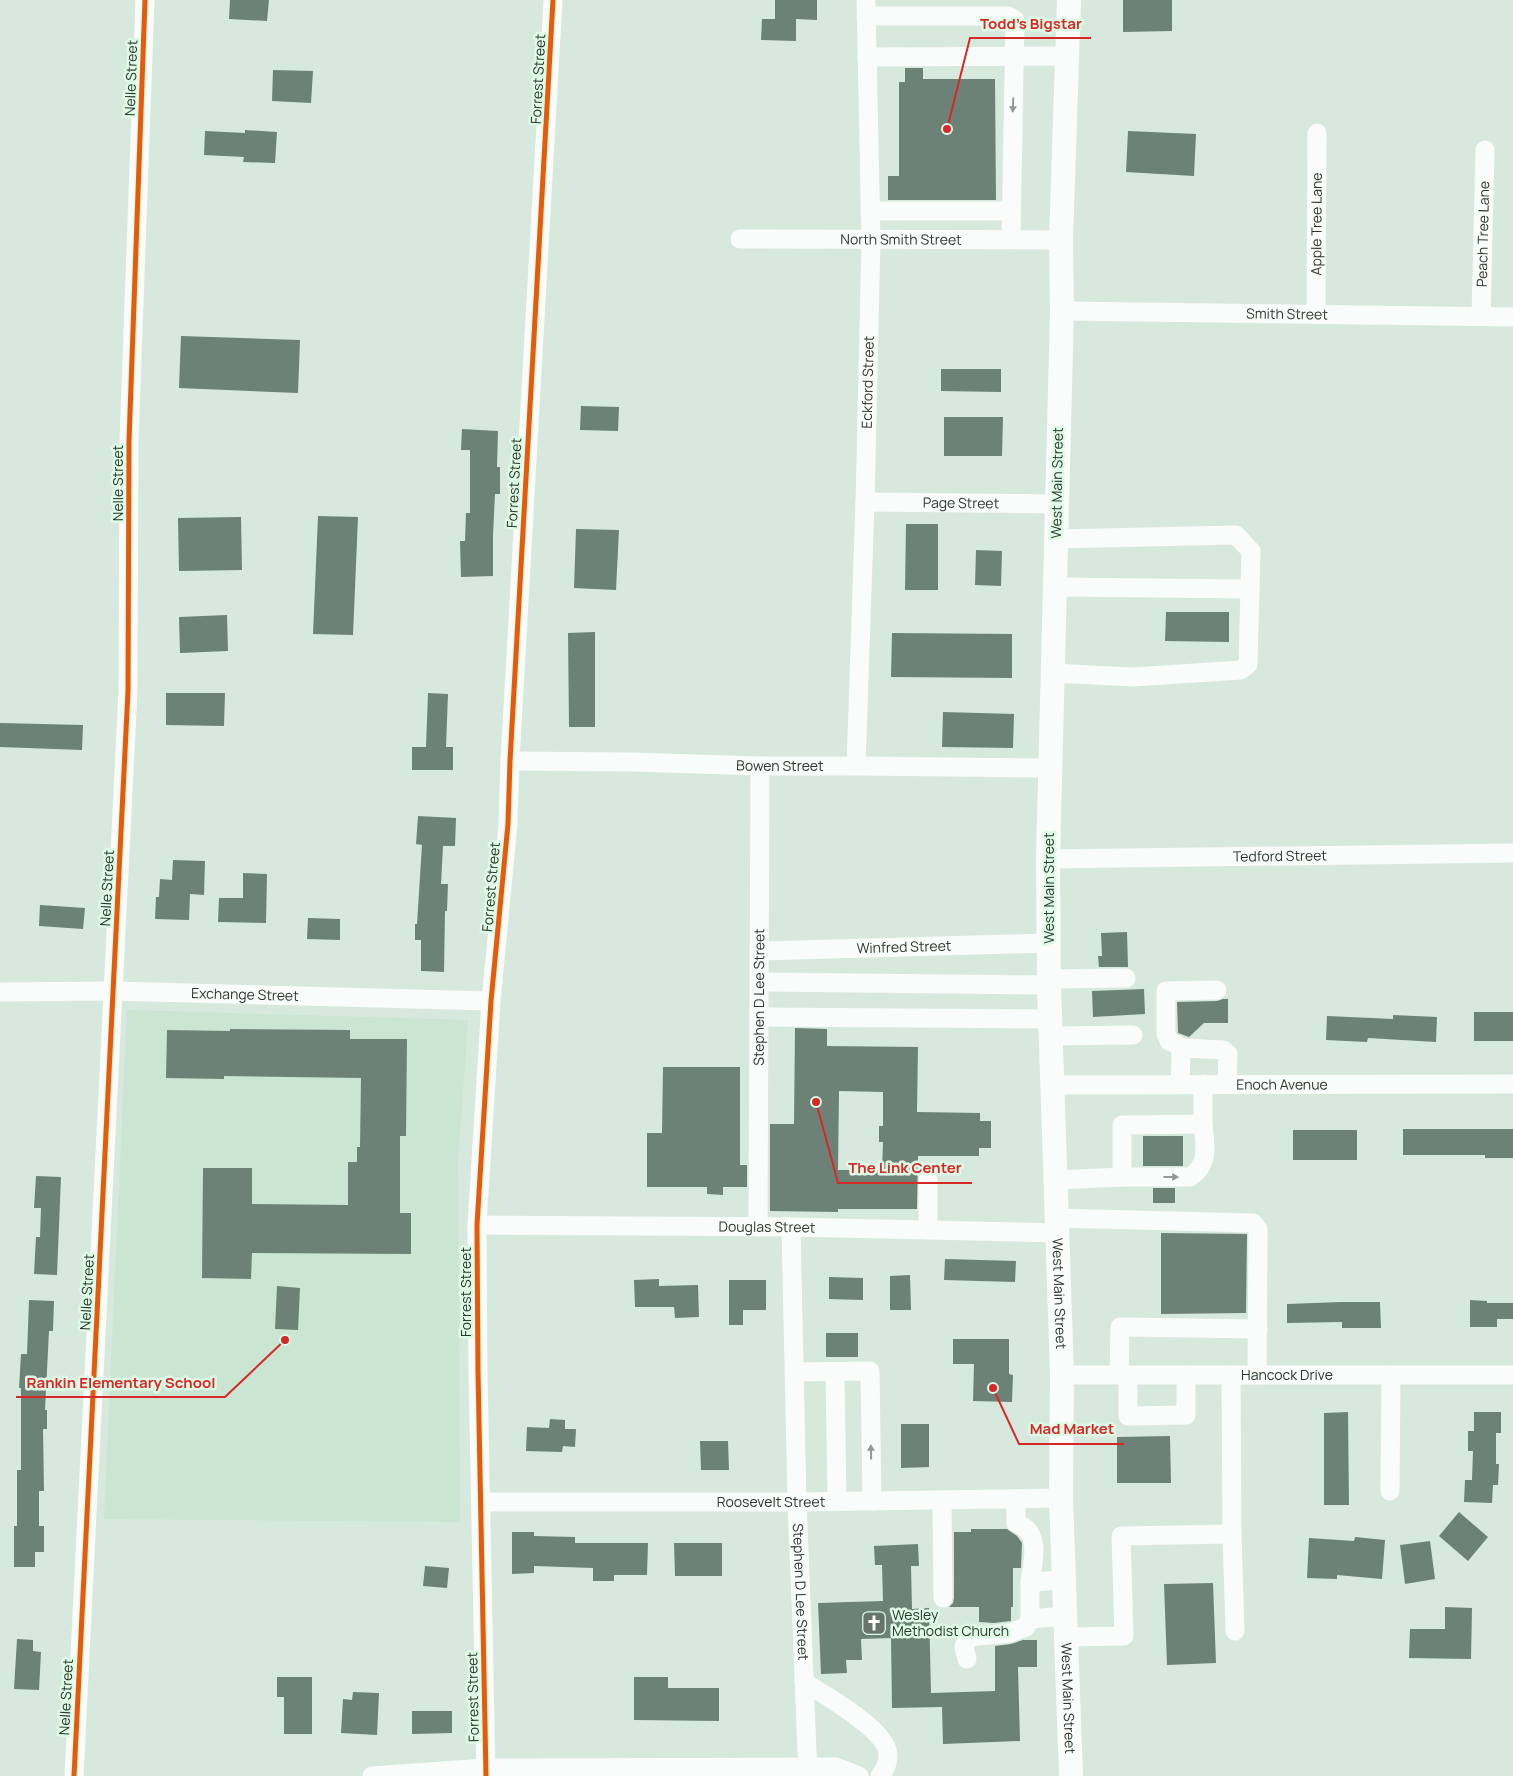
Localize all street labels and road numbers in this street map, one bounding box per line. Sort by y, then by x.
street label: Forrest Street [526,33,549,124]
street label: Nelle Street [120,39,141,116]
street label: Apple Tree Lane [1306,172,1326,276]
street label: Peach Tree Lane [1472,181,1493,287]
street label: North Smith Street [840,229,962,249]
street label: Smith Street [1246,303,1328,324]
street label: Eckford Street [857,335,878,429]
street label: West Main Street [1046,427,1067,539]
street label: Forrest Street [502,437,525,528]
street label: Nelle Street [108,444,127,521]
street label: Page Street [923,493,1000,512]
street label: Bowen Street [736,755,824,775]
street label: West Main Street [1039,832,1058,944]
street label: Forrest Street [477,841,504,933]
street label: Tedford Street [1233,845,1327,866]
street label: Nelle Street [95,849,118,927]
street label: Stephen D Lee Street [749,928,768,1066]
street label: Winfred Street [856,936,952,957]
street label: Exchange Street [191,983,299,1005]
street label: Enoch Avenue [1236,1074,1328,1094]
street label: Douglas Street [719,1217,816,1237]
street label: West Main Street [1048,1238,1071,1350]
street label: Forrest Street [456,1247,475,1337]
street label: Nelle Street [75,1253,98,1331]
street label: Hancock Drive [1241,1365,1333,1384]
street label: Roosevelt Street [717,1492,826,1511]
street label: Stephen D Lee Street [789,1523,813,1661]
street label: West Main Street [1057,1642,1080,1755]
street label: Forrest Street [462,1651,483,1742]
street label: Nelle Street [54,1658,77,1736]

